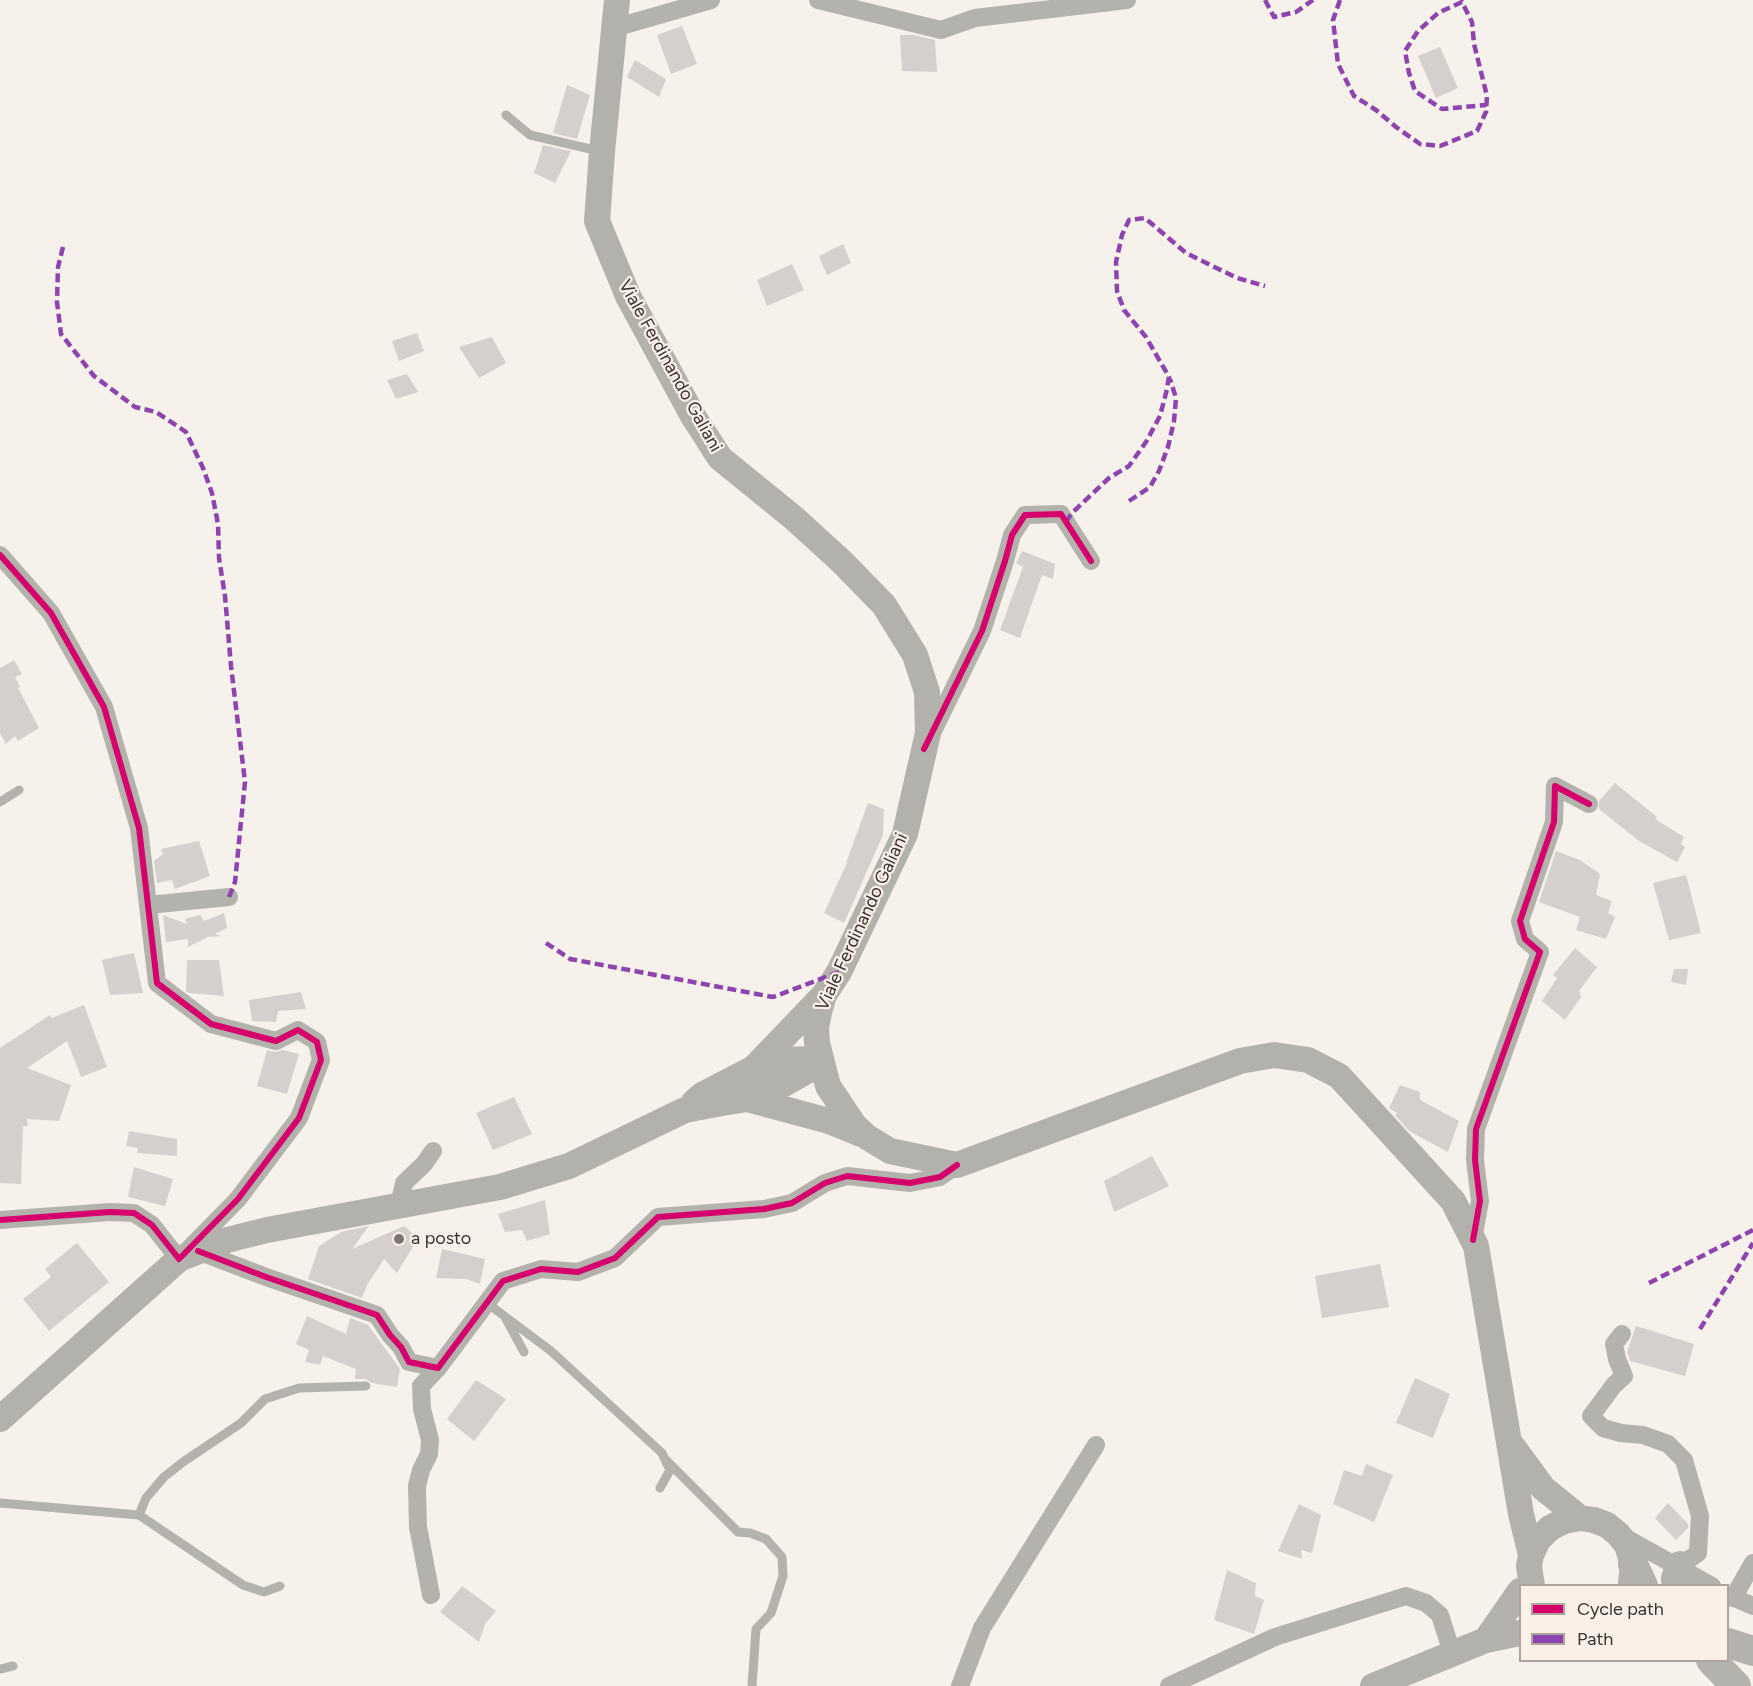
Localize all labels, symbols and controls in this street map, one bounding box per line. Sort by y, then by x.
street label: Viale Ferdinando Galiani [614,276,726,456]
street label: Viale Ferdinando Galiani [811,830,913,1014]
place label: a posto [411,1228,471,1250]
marker: a posto [392,1232,406,1246]
legend [1519,1584,1729,1662]
text: Cycle path [1577,1598,1664,1620]
text: Path [1577,1628,1613,1650]

